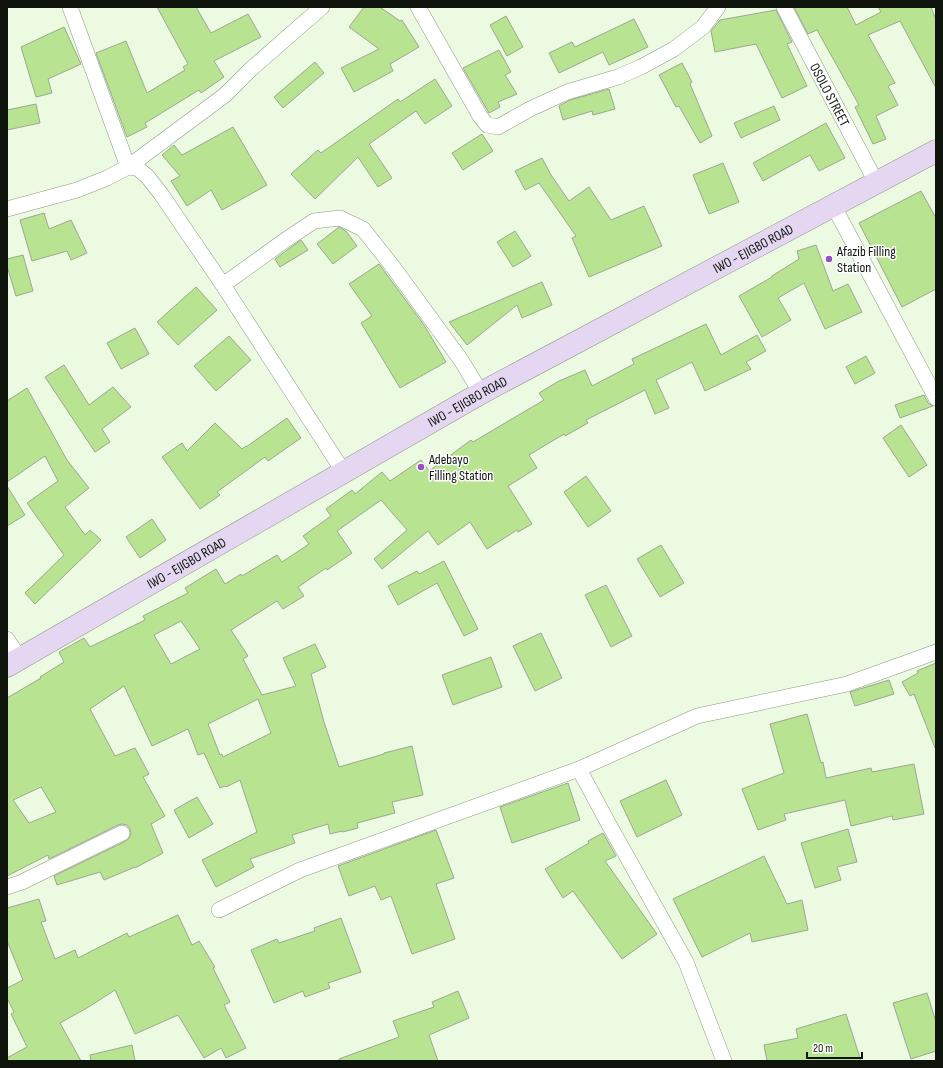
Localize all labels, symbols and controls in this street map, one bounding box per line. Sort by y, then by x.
street label: OSOLO STREET [806,60,854,129]
street label: IWO - EJIGBO ROAD [710,220,796,277]
place label: Afazib Filling Station [836,243,896,276]
marker: Afazib Filling Station [824,254,834,264]
street label: IWO - EJIGBO ROAD [425,372,510,430]
place label: Adebayo Filling Station [428,451,493,484]
marker: Adebayo Filling Station [416,462,426,472]
street label: IWO - EJIGBO ROAD [144,533,229,592]
scale bar [807,1034,862,1060]
text: 20 m [813,1041,833,1056]

